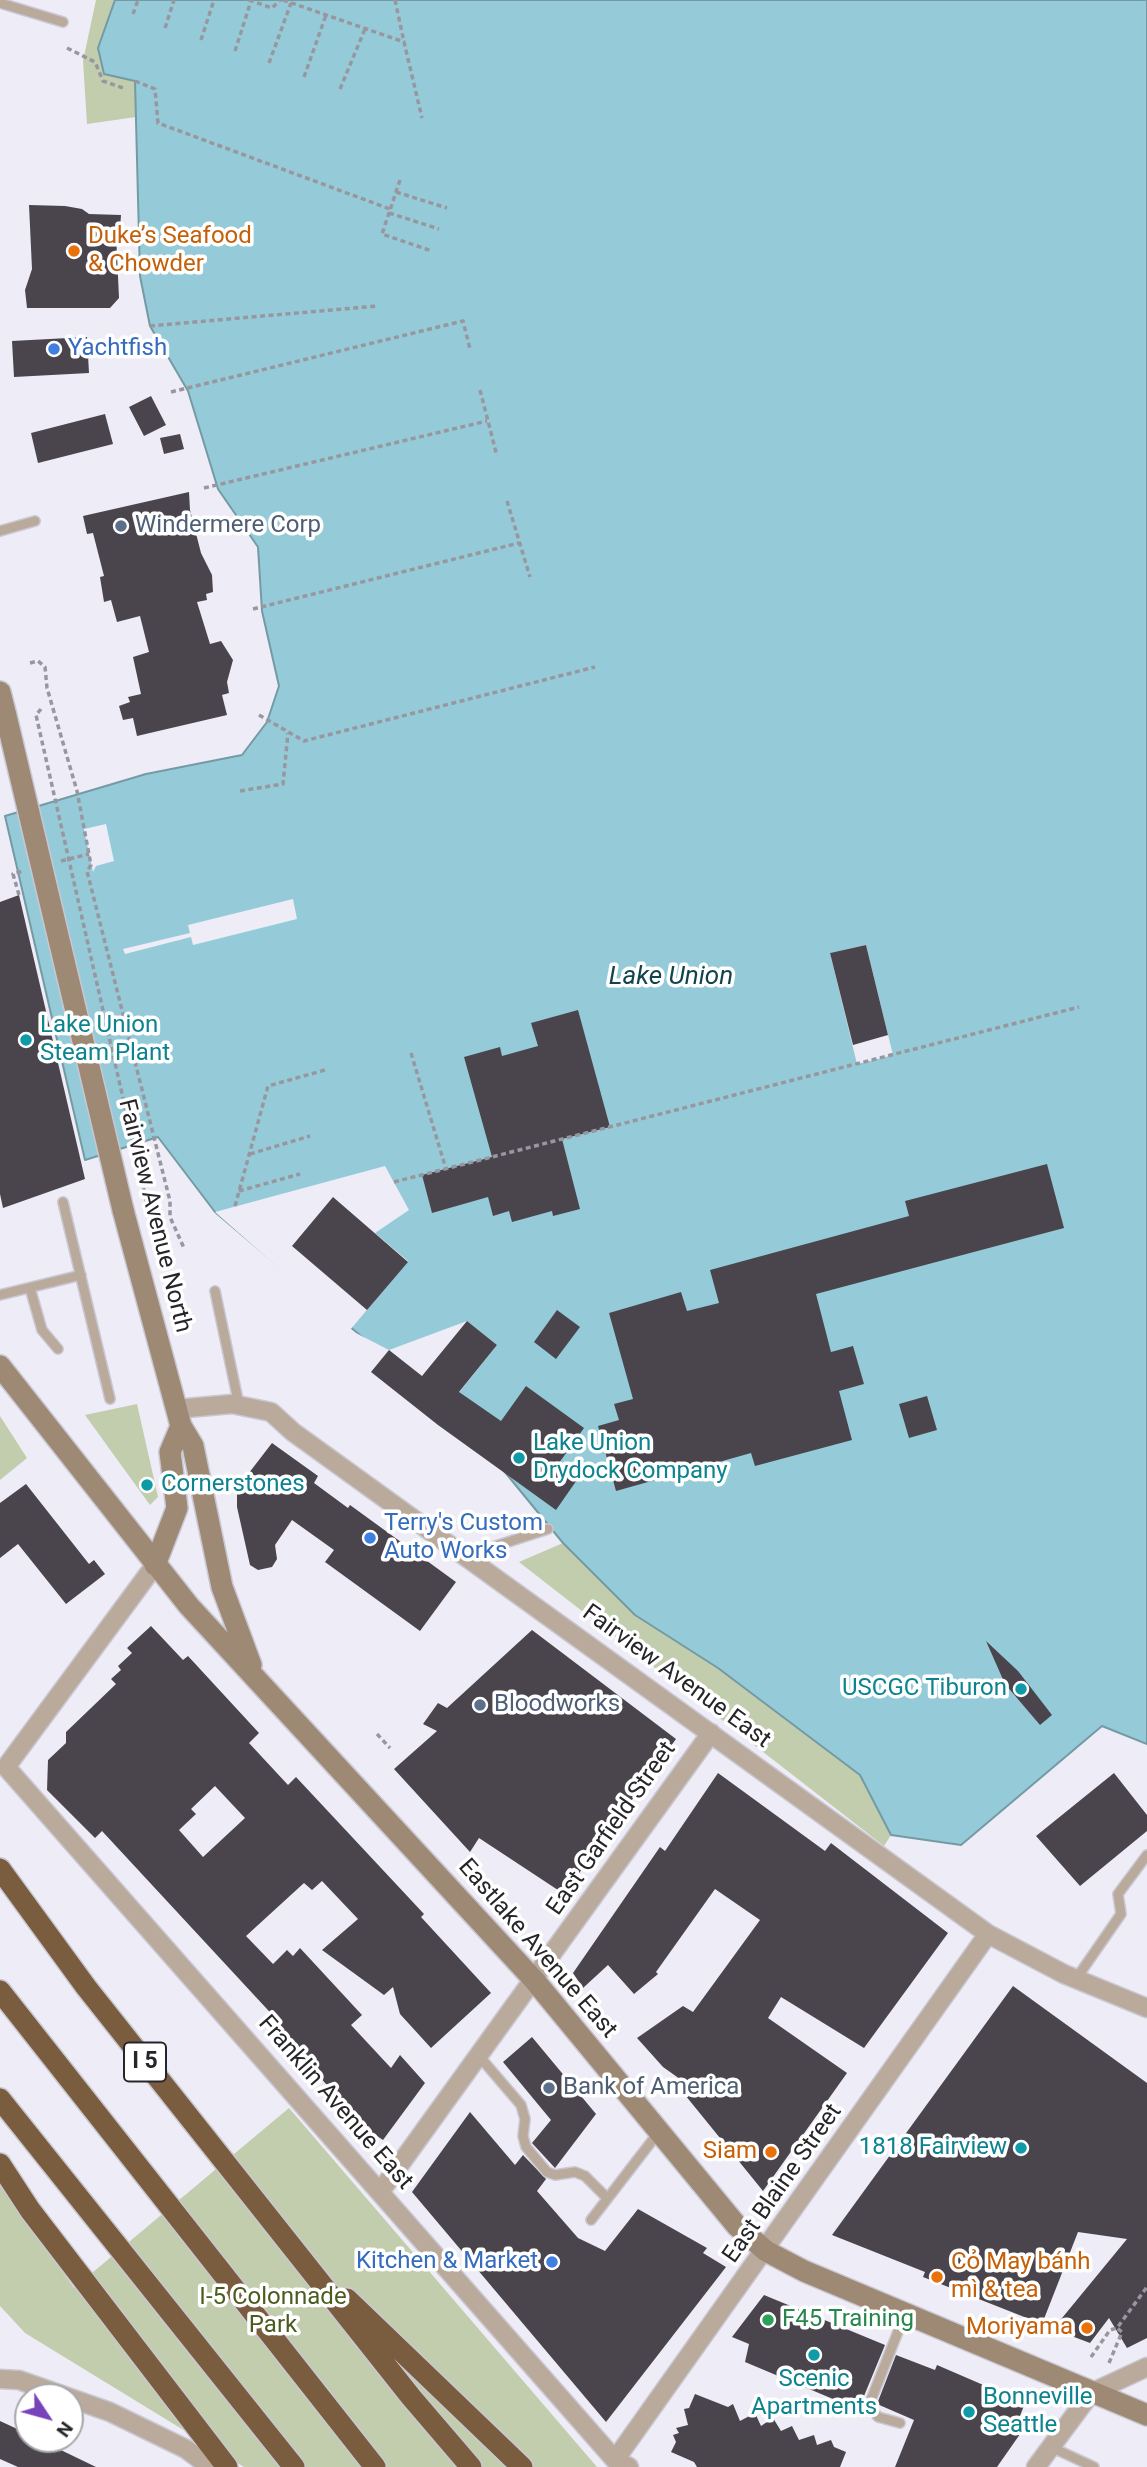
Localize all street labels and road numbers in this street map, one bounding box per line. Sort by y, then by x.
street label: Fairview Avenue North [111,1096,197,1336]
street label: Fairview Avenue East [576,1599,776,1755]
street label: East Garfield Street [541,1737,683,1921]
street label: Eastlake Avenue East [451,1854,623,2044]
street label: Franklin Avenue East [252,2010,418,2196]
road number: I 5 [124,2042,166,2082]
street label: East Blaine Street [717,2099,849,2269]

